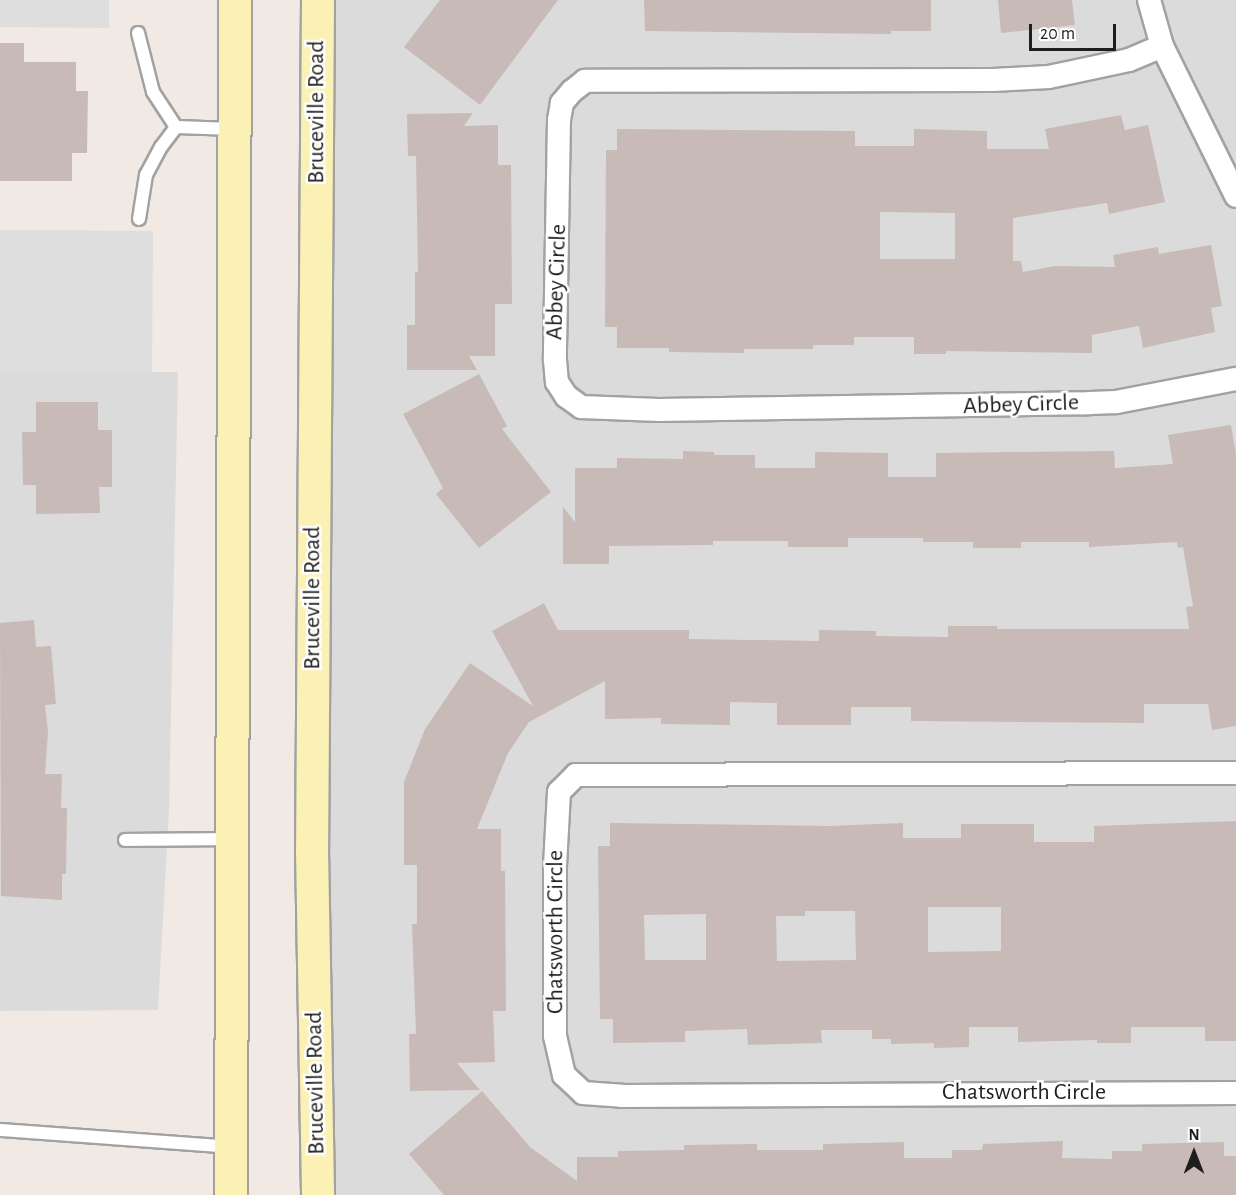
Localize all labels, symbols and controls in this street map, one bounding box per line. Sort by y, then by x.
scale bar [1032,12,1119,50]
text: 20 m [1040,25,1075,43]
street label: Bruceville Road [303,40,331,184]
street label: Abbey Circle [541,224,573,340]
street label: Abbey Circle [963,389,1079,421]
street label: Bruceville Road [299,526,327,670]
street label: Chatsworth Circle [542,850,570,1014]
street label: Bruceville Road [300,1011,332,1155]
street label: Chatsworth Circle [942,1079,1106,1107]
north arrow [1164,1123,1224,1183]
text: N [1188,1127,1200,1143]

